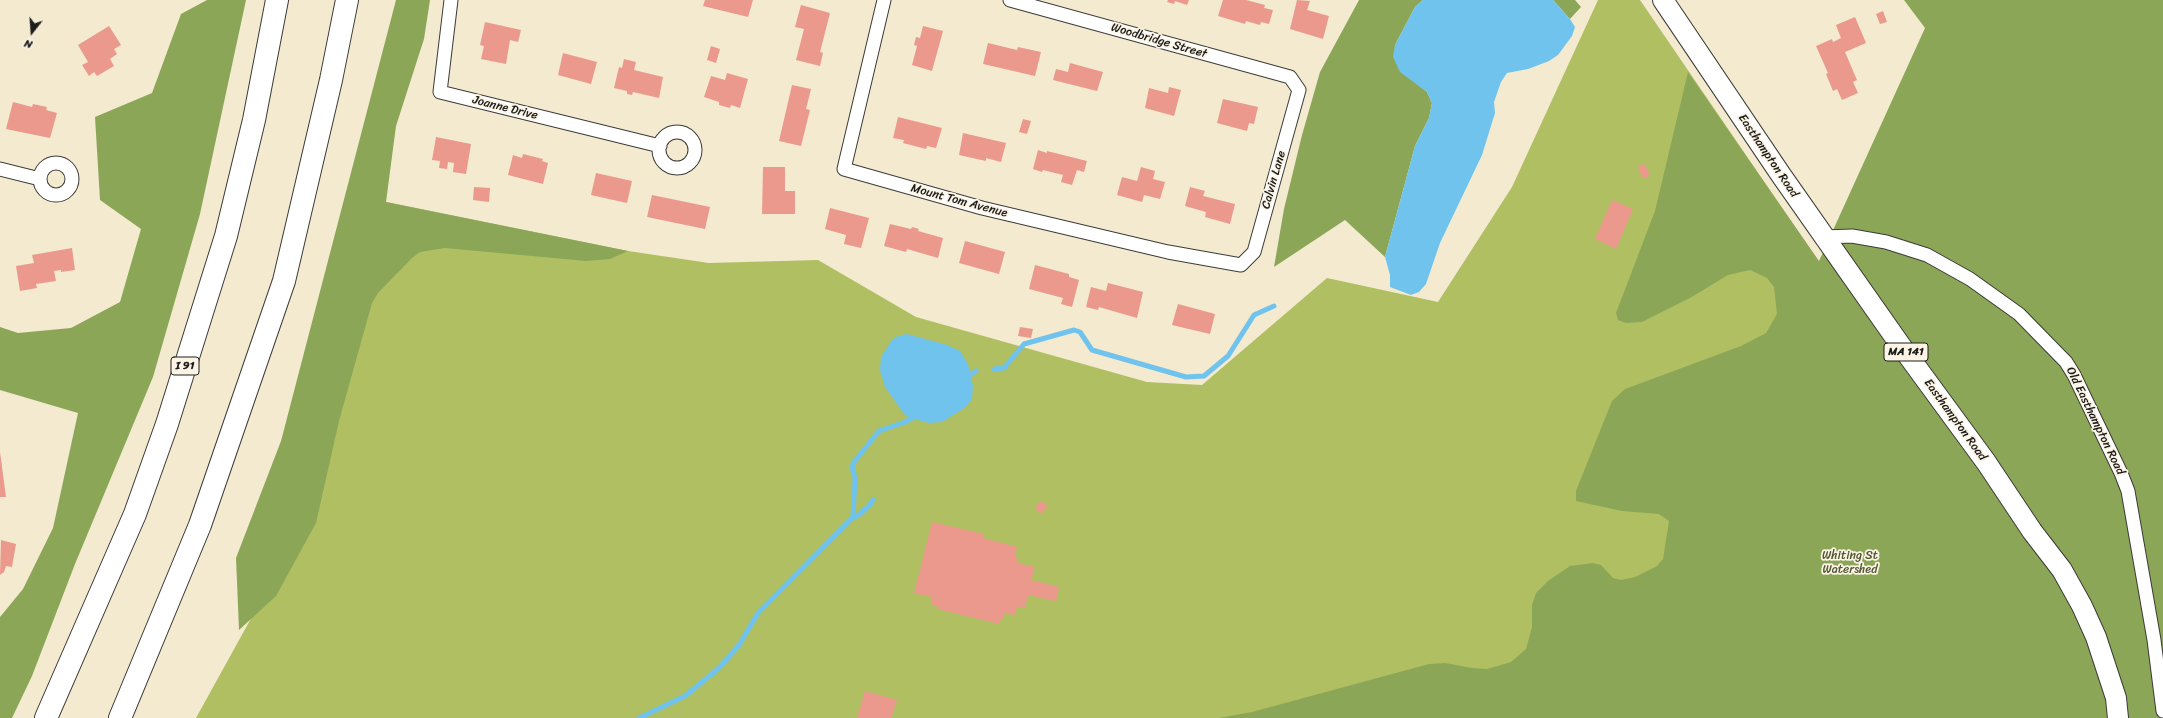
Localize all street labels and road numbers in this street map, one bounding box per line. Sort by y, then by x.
street label: Woodbridge Street [1109,20,1209,62]
street label: Joanne Drive [471,93,539,123]
street label: Easthampton Road [1735,112,1801,200]
street label: Calvin Lane [1259,149,1289,211]
street label: Mount Tom Avenue [909,181,1009,221]
road number: MA 141 [1884,343,1928,361]
road number: I 91 [171,357,199,375]
street label: Old Easthampton Road [2063,365,2127,477]
street label: Easthampton Road [1921,376,1989,464]

